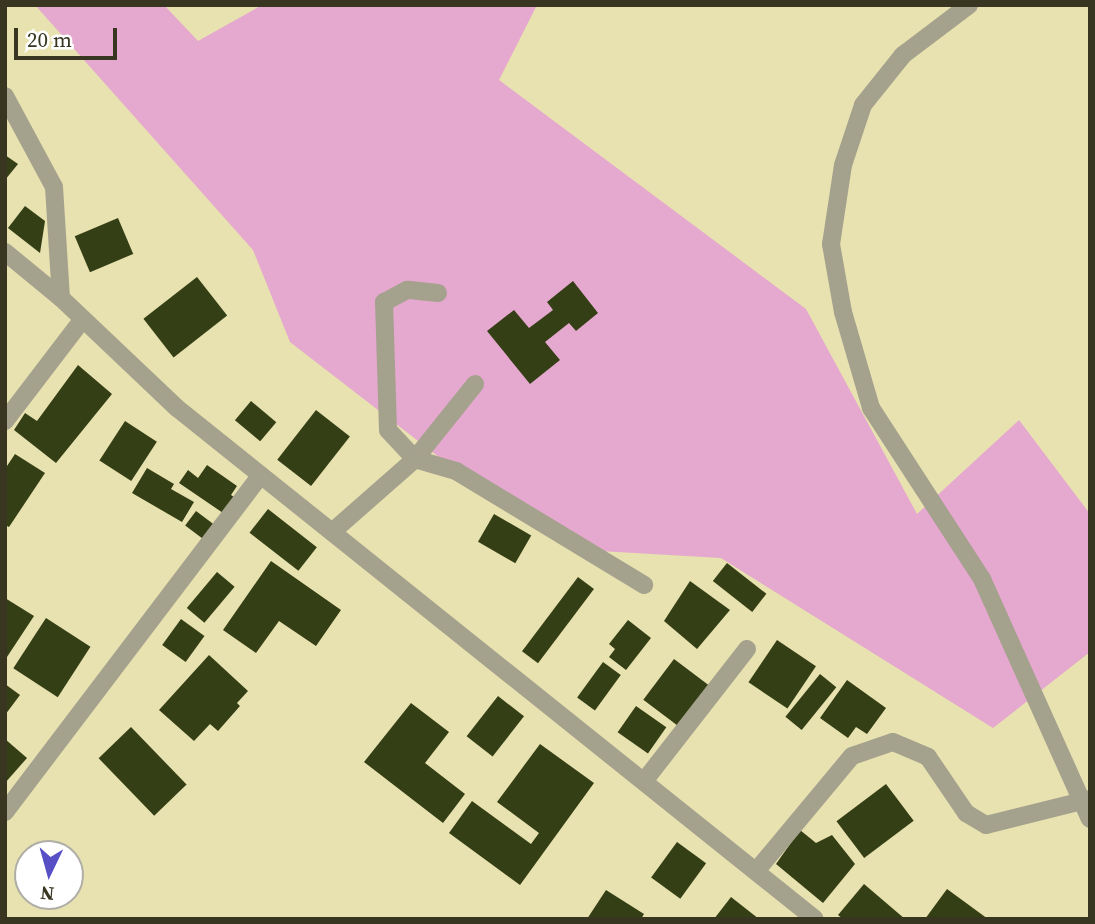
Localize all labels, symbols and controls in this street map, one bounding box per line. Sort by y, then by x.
scale bar [18,14,121,58]
text: 20 m [27,25,72,54]
north arrow [14,840,84,910]
text: N [39,880,55,907]

